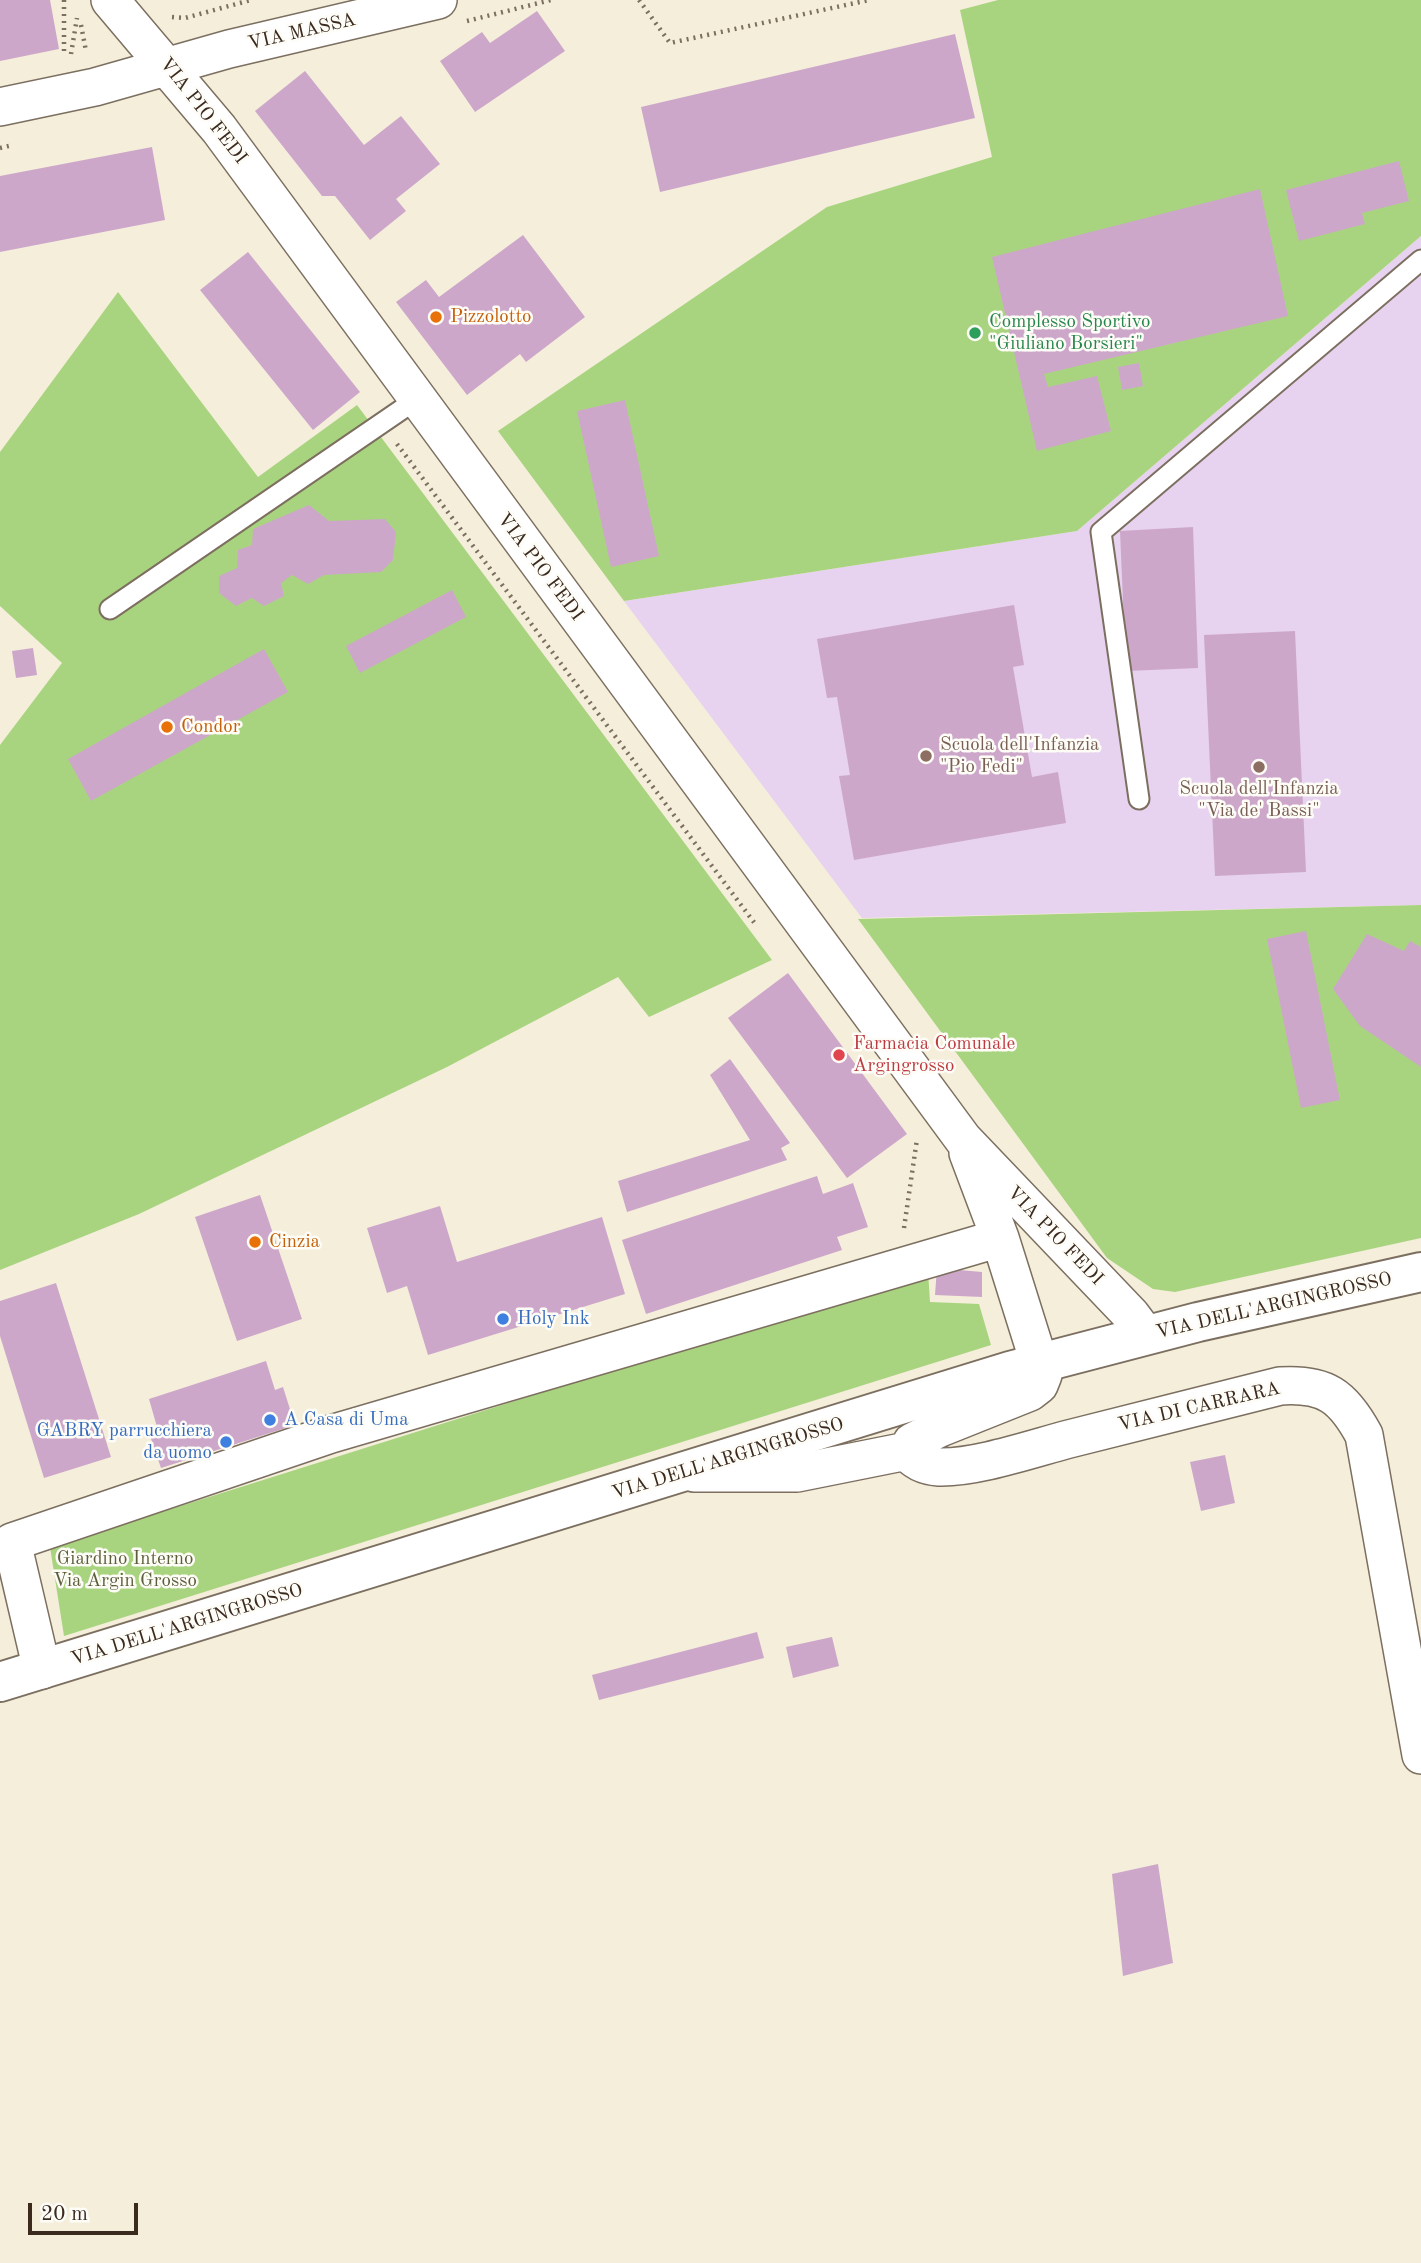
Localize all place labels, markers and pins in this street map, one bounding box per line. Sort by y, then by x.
place label: Pizzolotto [450,306,531,328]
marker: Pizzolotto [428,309,444,325]
place label: Complesso Sportivo "Giuliano Borsieri" [989,311,1150,355]
marker: Complesso Sportivo "Giuliano Borsieri" [967,325,983,341]
place label: Condor [181,716,241,738]
marker: Condor [159,719,175,735]
place label: Scuola dell'Infanzia "Pio Fedi" [940,734,1099,778]
marker: Scuola dell'Infanzia "Pio Fedi" [918,748,934,764]
marker: Scuola dell'Infanzia "Via de' Bassi" [1251,759,1267,775]
place label: Scuola dell'Infanzia "Via de' Bassi" [1179,778,1339,822]
place label: Farmacia Comunale Argingrosso [853,1033,1015,1077]
marker: Farmacia Comunale Argingrosso [831,1047,847,1063]
place label: Cinzia [269,1231,320,1253]
marker: Cinzia [247,1234,263,1250]
place label: Holy Ink [517,1308,590,1330]
marker: Holy Ink [495,1311,511,1327]
place label: A Casa di Uma [284,1409,409,1431]
marker: A Casa di Uma [262,1412,278,1428]
place label: GABRY parrucchiera da uomo [36,1420,212,1464]
marker: GABRY parrucchiera da uomo [218,1434,234,1450]

